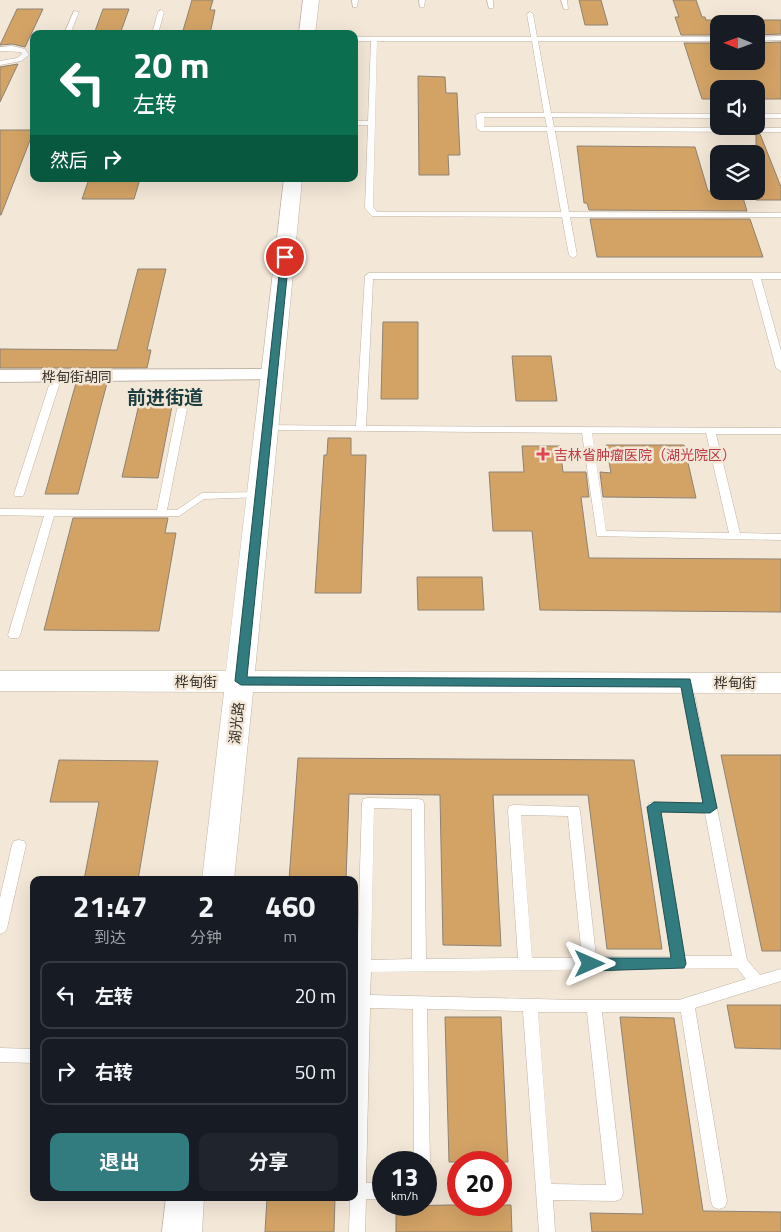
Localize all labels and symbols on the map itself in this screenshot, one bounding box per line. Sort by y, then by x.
north arrow [710,15,765,70]
pin [264,236,306,278]
street label: 桦甸街胡同 [42,366,112,387]
district label: 前进街道 [127,382,203,411]
place label: 吉林省肿瘤医院（湖光院区） [554,444,736,465]
marker: 吉林省肿瘤医院（湖光院区） [536,447,550,461]
street label: 桦甸街 [175,671,217,692]
street label: 桦甸街 [714,672,756,693]
street label: 湖光路 [223,701,249,745]
position arrow [563,937,615,989]
speed limit sign: 20 [447,1151,512,1216]

